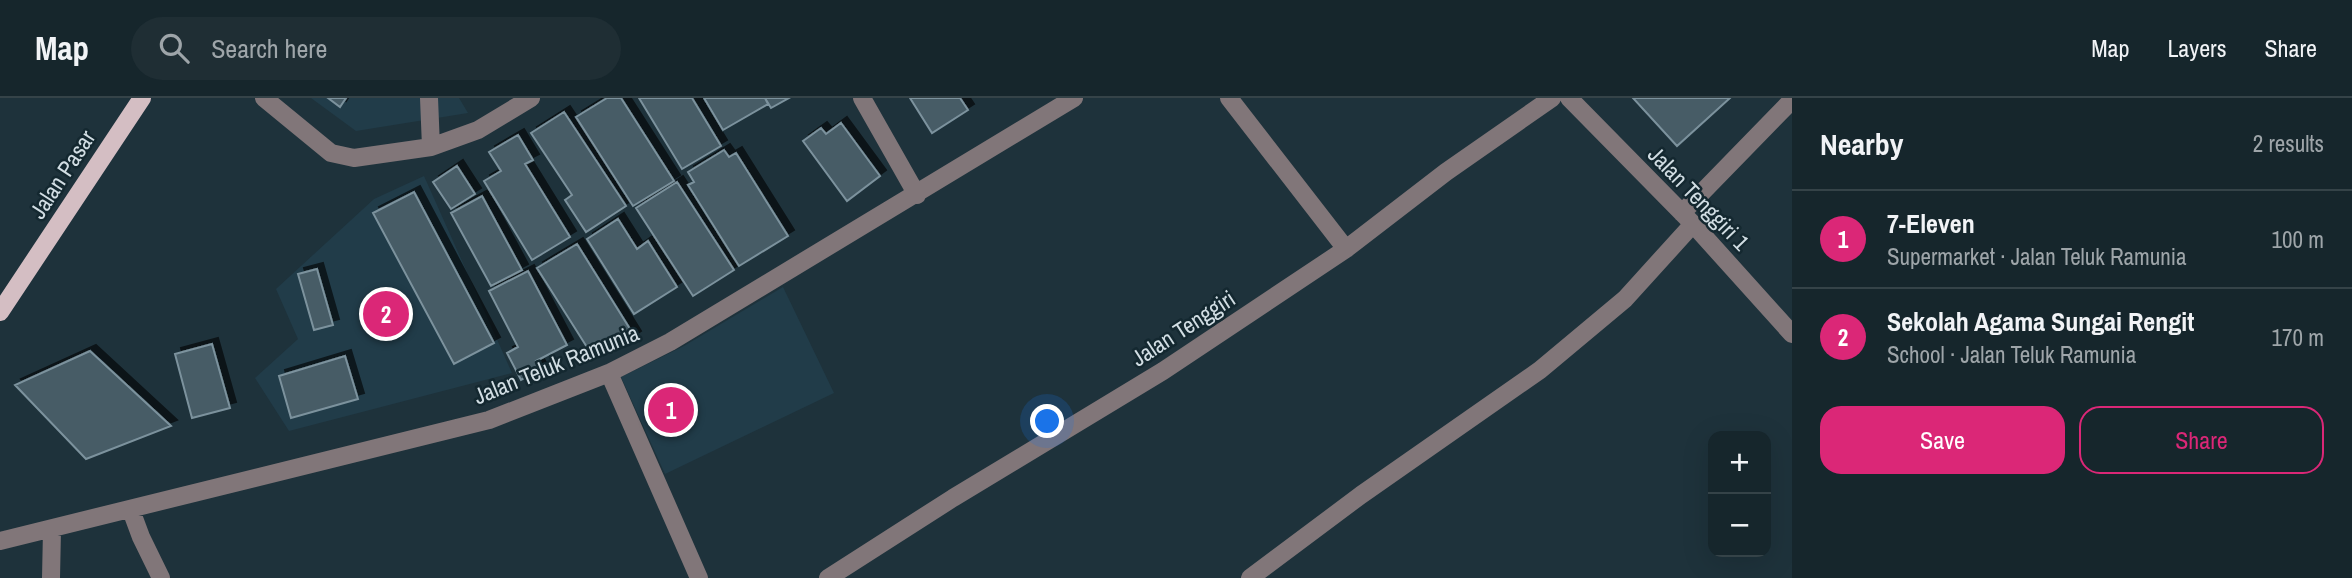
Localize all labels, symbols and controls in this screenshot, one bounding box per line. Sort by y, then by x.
search box [131,17,621,80]
text: Map [35,26,89,70]
icon: search [155,29,193,67]
text: Search here [211,31,327,66]
text: Map [2091,32,2129,64]
text: Layers [2167,32,2226,64]
text: Share [2264,32,2317,64]
street label: Jalan Pasar [22,123,103,224]
text: Nearby [1820,124,1903,164]
text: 2 results [2253,128,2324,159]
street label: Jalan Tenggiri 1 [1641,139,1757,257]
text: 7-Eleven [1887,206,1975,241]
text: 1 [1838,224,1848,255]
text: 100 m [2272,224,2324,255]
text: Supermarket · Jalan Teluk Ramunia [1887,241,2186,272]
street label: Jalan Tenggiri [1125,283,1241,373]
pin: 2 [363,288,409,340]
text: Sekolah Agama Sungai Rengit [1887,304,2194,339]
street label: Jalan Teluk Ramunia [469,317,644,411]
text: 2 [1838,322,1848,353]
text: 170 m [2272,322,2324,353]
text: School · Jalan Teluk Ramunia [1887,339,2136,370]
pin: 1 [648,384,694,436]
your location [1030,404,1064,438]
button: Save [1820,406,2065,474]
button: Share [2079,406,2324,474]
map controls [1708,431,1771,557]
button: + [1708,431,1771,494]
button: − [1708,494,1771,557]

